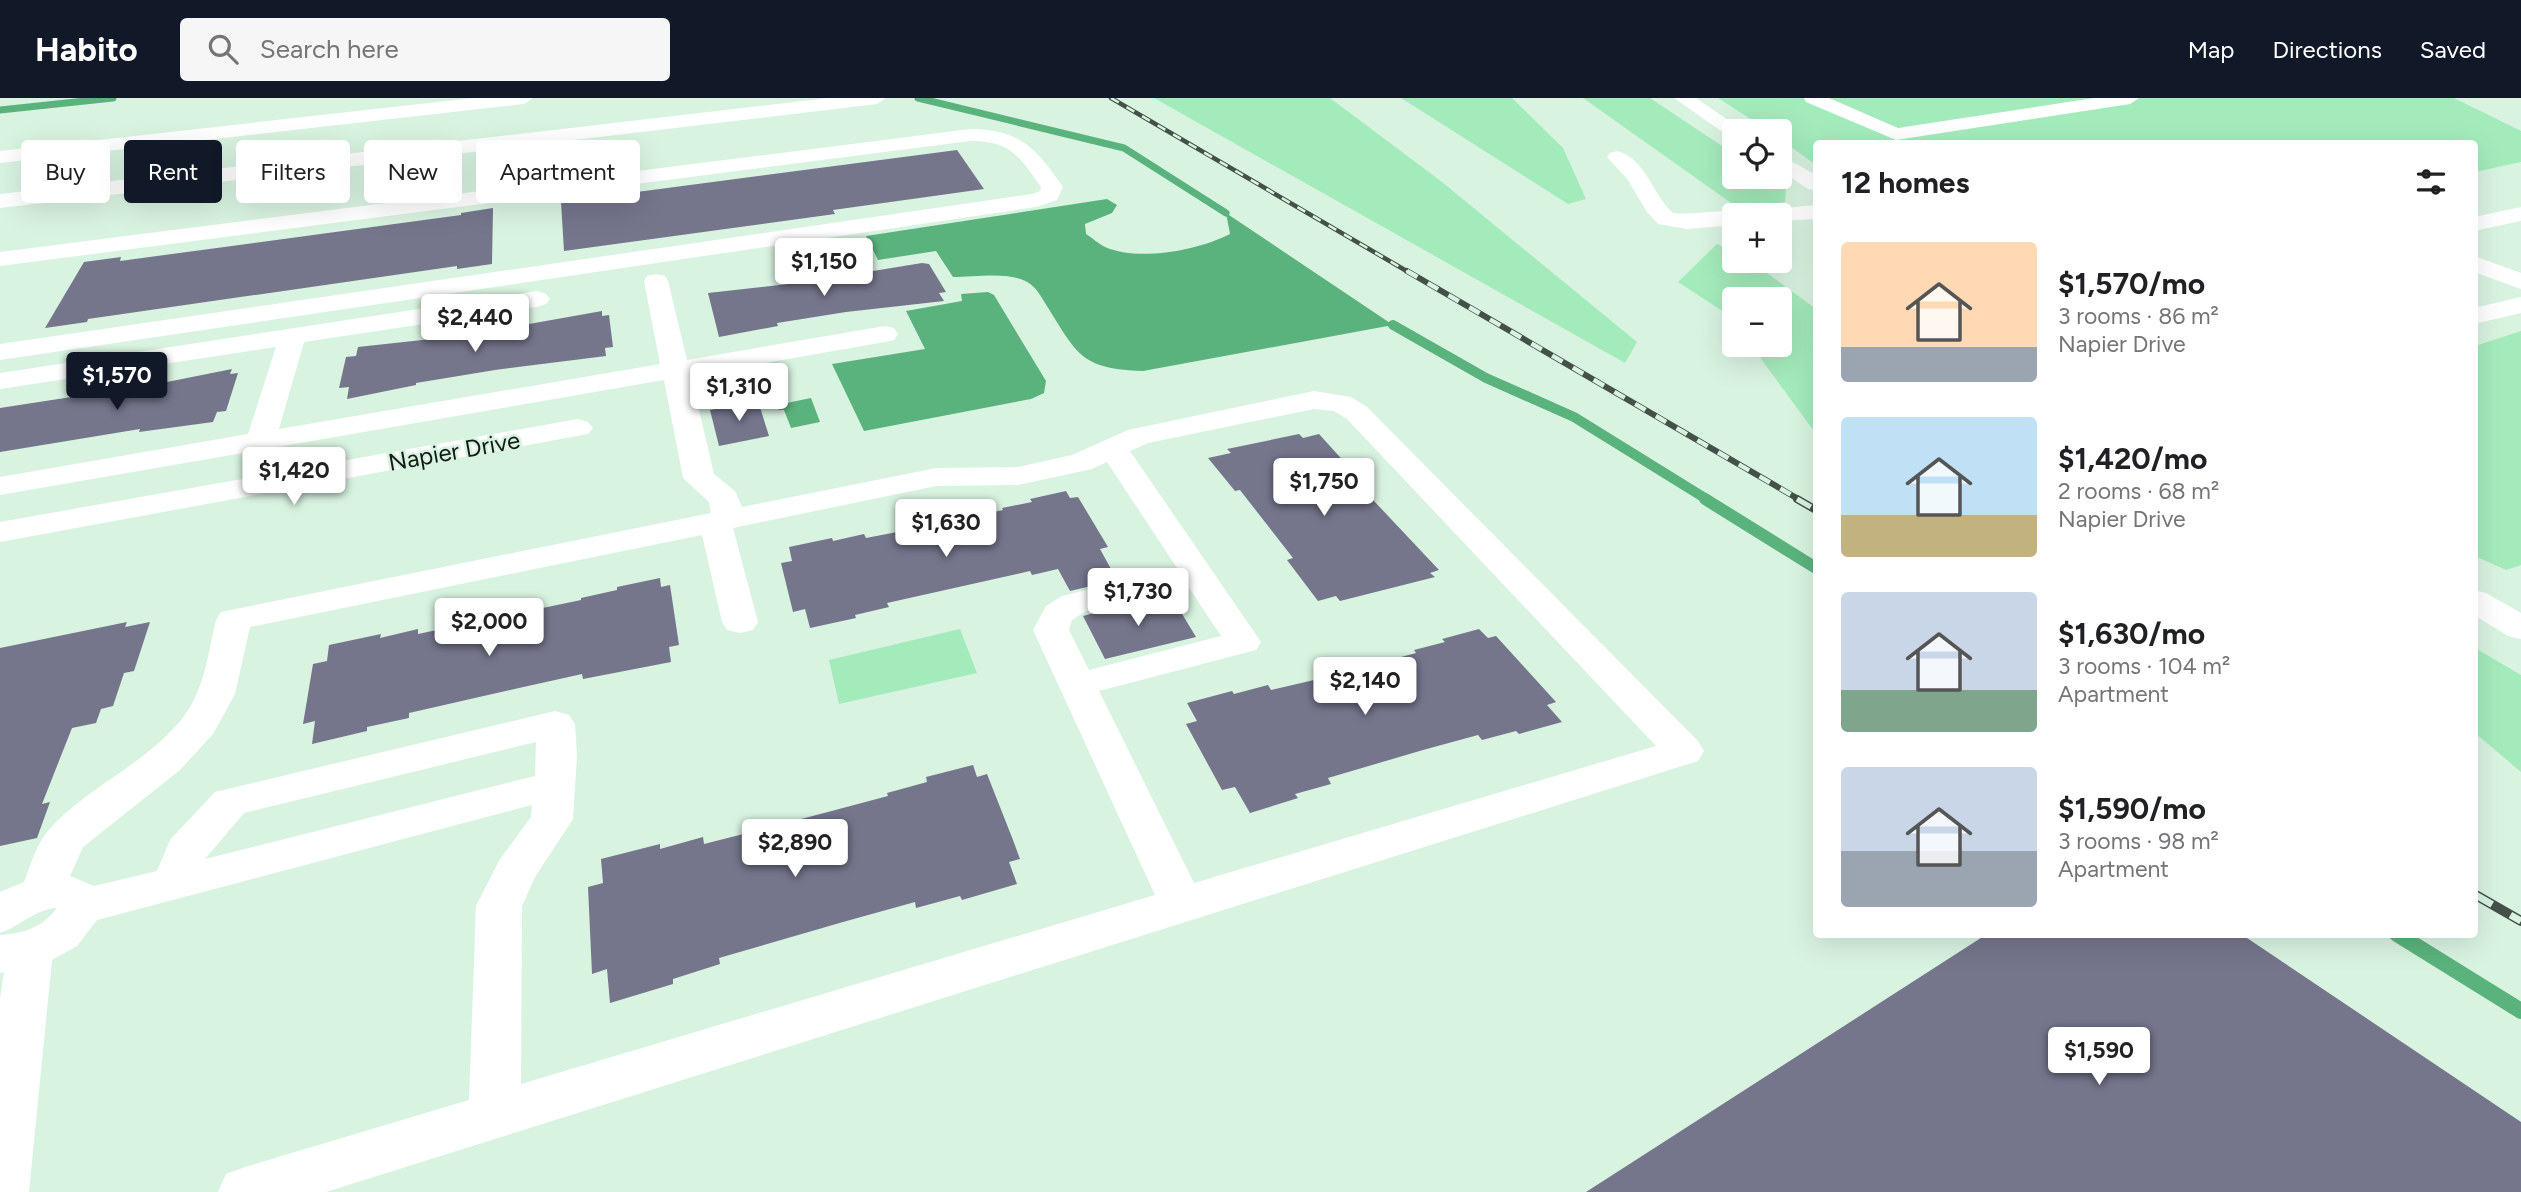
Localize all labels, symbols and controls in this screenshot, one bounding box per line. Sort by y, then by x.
search box [180,18,670,81]
text: Habito [35,30,138,69]
icon: search [204,30,242,68]
text: Search here [260,33,399,65]
text: Map [2188,35,2234,64]
text: Directions [2272,35,2382,64]
text: Saved [2420,35,2486,64]
map controls [1722,119,1792,357]
button: locate [1722,119,1792,189]
chip: Buy [21,140,110,203]
chip: Rent [124,140,222,203]
chip: Filters [236,140,350,203]
chip: New [364,140,462,203]
chip: Apartment [476,140,640,203]
icon: filters [2412,163,2450,201]
text: 12 homes [1841,164,1969,201]
button: + [1722,203,1792,273]
pin: $1,150 [767,238,881,298]
text: $1,150 [791,247,857,275]
text: $1,570/mo [2058,265,2205,302]
icon: home [1897,270,1981,354]
button: − [1722,287,1792,357]
pin: $2,440 [418,294,532,354]
text: 3 rooms · 86 m² [2058,302,2219,330]
text: $2,440 [437,303,513,331]
text: Napier Drive [2058,330,2186,358]
pin: $1,570 [60,352,174,412]
text: $1,570 [82,361,152,389]
pin: $1,310 [682,364,796,423]
text: $1,310 [706,372,772,400]
street label: Napier Drive [386,425,522,477]
text: $1,420/mo [2058,440,2207,477]
icon: home [1897,445,1981,529]
pin: $1,420 [237,448,351,507]
text: $1,420 [258,456,330,484]
pin: $1,750 [1267,458,1381,518]
text: $1,750 [1289,467,1359,495]
text: 2 rooms · 68 m² [2058,477,2219,505]
pin: $1,630 [889,500,1003,559]
text: Napier Drive [2058,505,2186,533]
text: $1,630 [911,508,981,536]
pin: $1,730 [1081,568,1195,628]
text: $1,730 [1104,577,1172,605]
pin: $2,000 [432,598,546,658]
text: $2,000 [451,607,527,635]
text: $1,630/mo [2058,615,2205,652]
icon: home [1897,620,1981,704]
text: 3 rooms · 104 m² [2058,652,2230,680]
pin: $2,140 [1308,658,1422,717]
text: $2,140 [1329,666,1401,694]
text: Apartment [2058,680,2169,708]
text: $1,590/mo [2058,790,2206,827]
icon: home [1897,795,1981,879]
pin: $2,890 [738,820,852,879]
text: 3 rooms · 98 m² [2058,827,2219,855]
text: $2,890 [758,828,832,856]
text: Apartment [2058,855,2169,883]
pin: $1,590 [2042,1028,2156,1087]
text: $1,590 [2064,1036,2134,1064]

